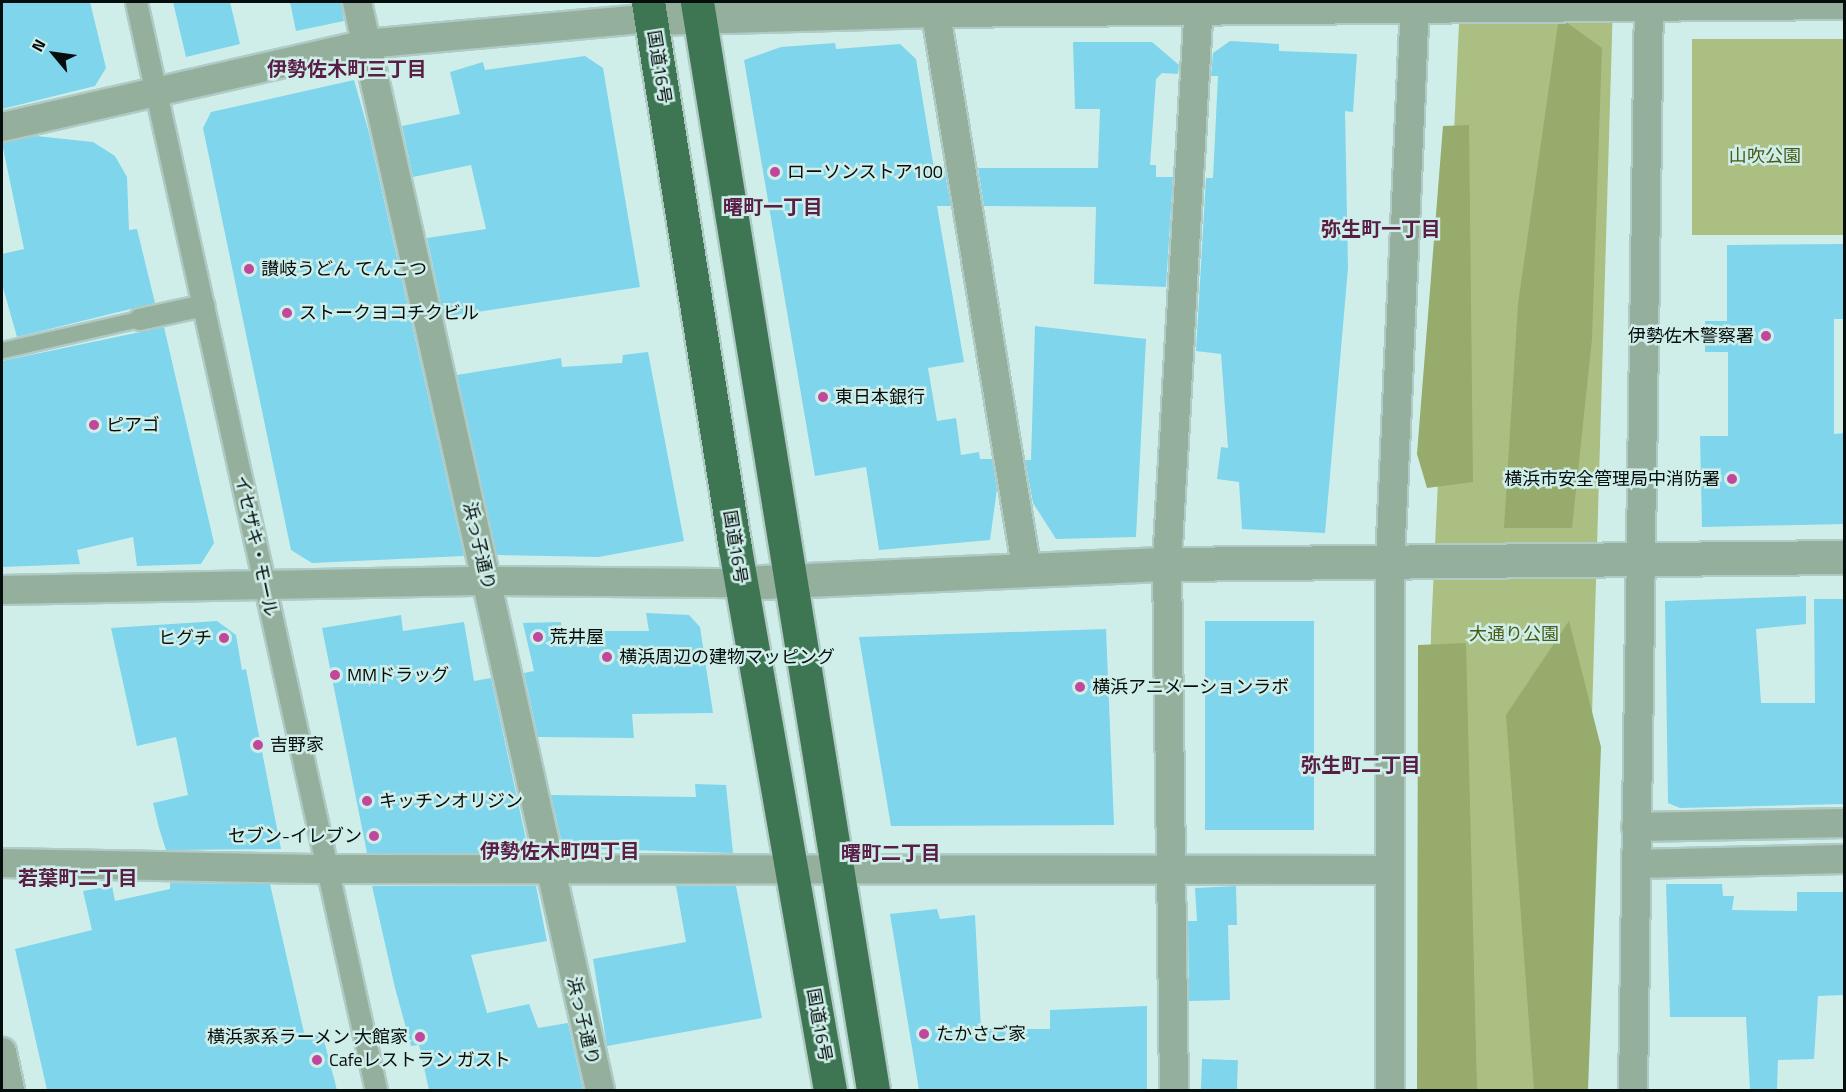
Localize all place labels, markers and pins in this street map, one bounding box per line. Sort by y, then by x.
place label: ローソンストア100 [787,161,943,183]
marker: ローソンストア100 [768,165,782,179]
place label: 讃岐うどん てんこつ [261,258,427,280]
marker: 讃岐うどん てんこつ [242,262,256,276]
place label: ストークヨコチクビル [299,302,479,324]
marker: ストークヨコチクビル [280,306,294,320]
place label: 伊勢佐木警察署 [1628,325,1754,347]
marker: 伊勢佐木警察署 [1759,329,1773,343]
place label: 東日本銀行 [835,386,925,408]
marker: 東日本銀行 [816,390,830,404]
place label: ピアゴ [106,414,160,436]
marker: ピアゴ [87,418,101,432]
place label: 横浜市安全管理局中消防署 [1504,468,1720,490]
marker: 横浜市安全管理局中消防署 [1725,472,1739,486]
place label: 荒井屋 [550,626,604,648]
place label: ヒグチ [158,627,212,649]
marker: 荒井屋 [531,630,545,644]
marker: ヒグチ [217,631,231,645]
place label: 横浜周辺の建物マッピング [619,646,835,668]
marker: 横浜周辺の建物マッピング [600,650,614,664]
place label: MMドラッグ [347,664,449,686]
marker: MMドラッグ [328,668,342,682]
place label: 横浜アニメーションラボ [1092,676,1290,698]
marker: 横浜アニメーションラボ [1073,680,1087,694]
place label: 吉野家 [270,734,324,756]
marker: 吉野家 [251,738,265,752]
place label: キッチンオリジン [379,790,523,812]
marker: キッチンオリジン [360,794,374,808]
place label: セブン-イレブン [228,825,362,847]
marker: セブン-イレブン [367,829,381,843]
place label: たかさご家 [936,1023,1026,1045]
place label: 横浜家系ラーメン 大館家 [206,1026,408,1048]
marker: たかさご家 [917,1027,931,1041]
marker: 横浜家系ラーメン 大館家 [413,1030,427,1044]
place label: Cafeレストラン ガスト [329,1049,511,1071]
marker: Cafeレストラン ガスト [310,1053,324,1067]

